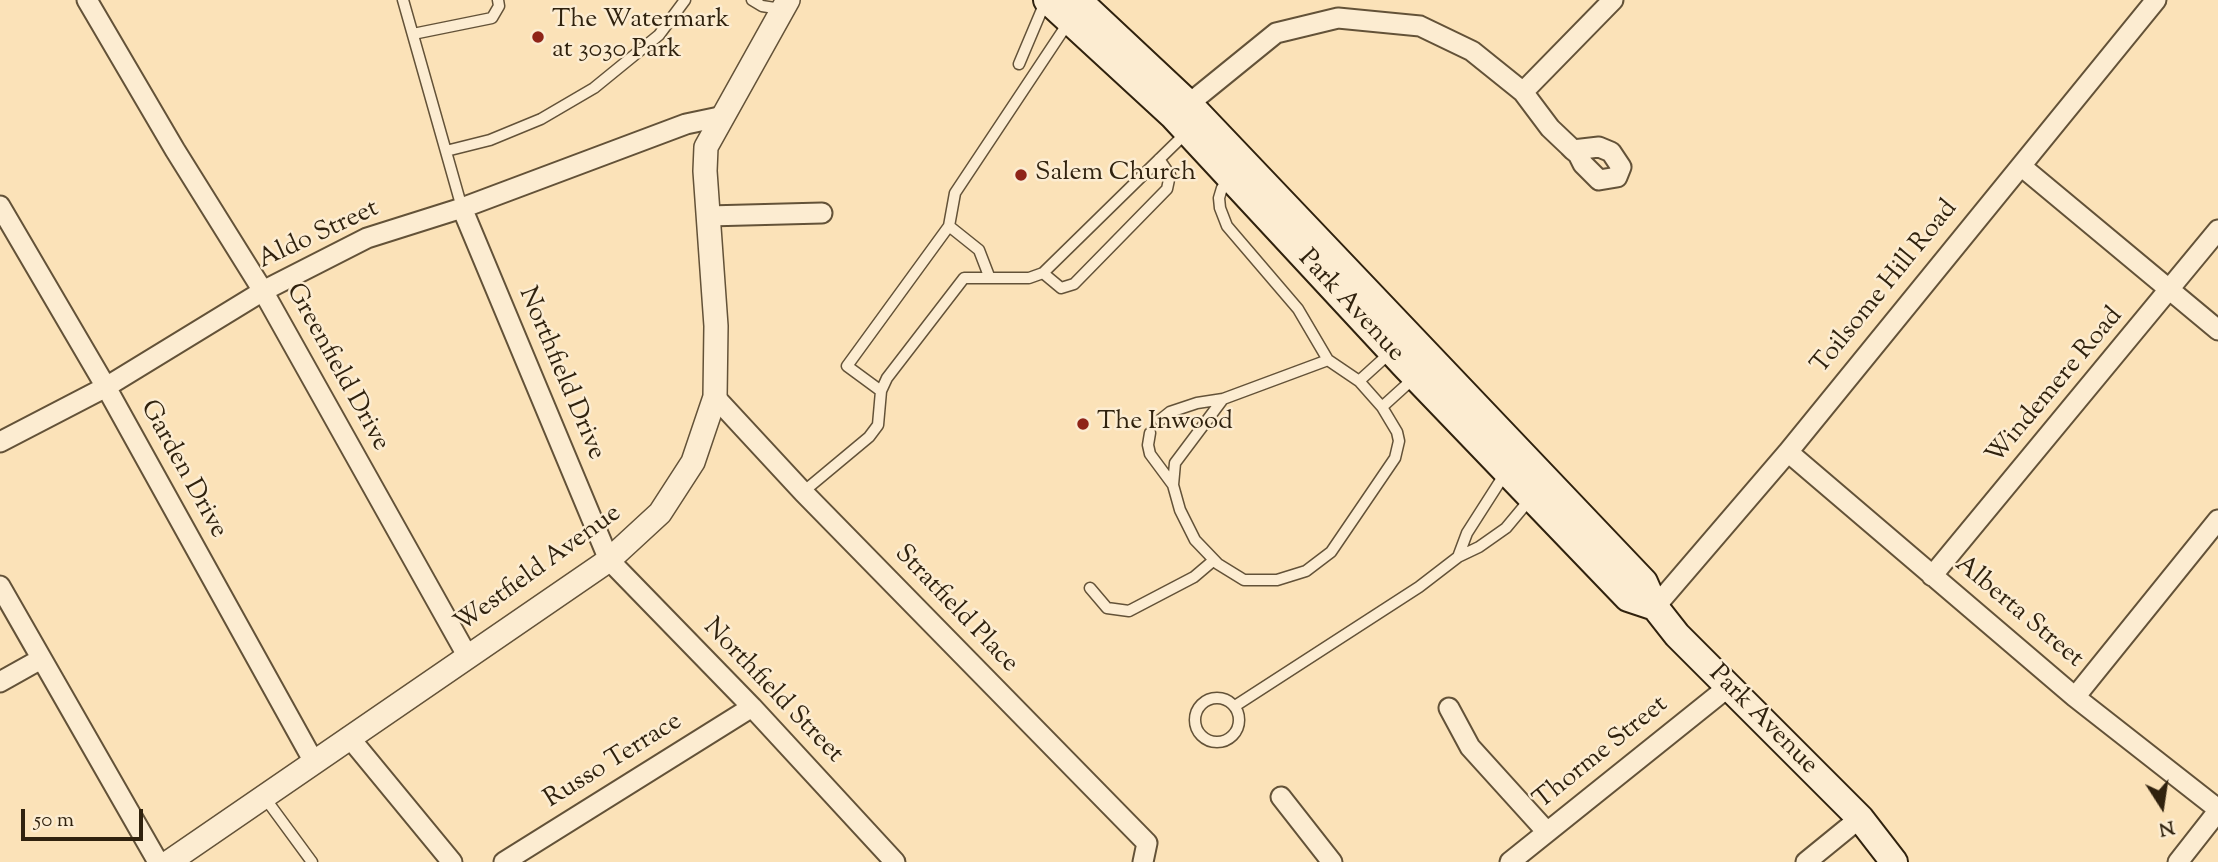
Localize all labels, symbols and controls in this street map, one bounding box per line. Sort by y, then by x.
place label: The Watermark at 3030 Park [552,6,730,68]
marker: The Watermark at 3030 Park [530,29,546,45]
place label: Salem Church [1035,159,1196,191]
marker: Salem Church [1013,167,1029,183]
street label: Aldo Street [254,195,384,277]
street label: Toilsome Hill Road [1806,195,1966,381]
street label: Park Avenue [1290,244,1410,370]
street label: Greenfield Drive [277,279,395,457]
street label: Northfield Drive [510,283,610,465]
street label: Windemere Road [1981,302,2131,472]
street label: Garden Drive [131,396,233,544]
place label: The Inwood [1097,408,1233,440]
marker: The Inwood [1075,416,1091,432]
street label: Westfield Avenue [450,499,628,641]
street label: Stratfield Place [886,540,1024,680]
street label: Alberta Street [1947,550,2089,676]
street label: Northfield Street [695,613,849,771]
street label: Park Avenue [1701,660,1823,782]
street label: Thorme Street [1529,690,1675,818]
street label: Russo Terrace [540,707,688,817]
north arrow [2127,771,2197,841]
scale bar [24,796,147,840]
text: 50 m [34,806,74,836]
text: N [2156,812,2177,842]

